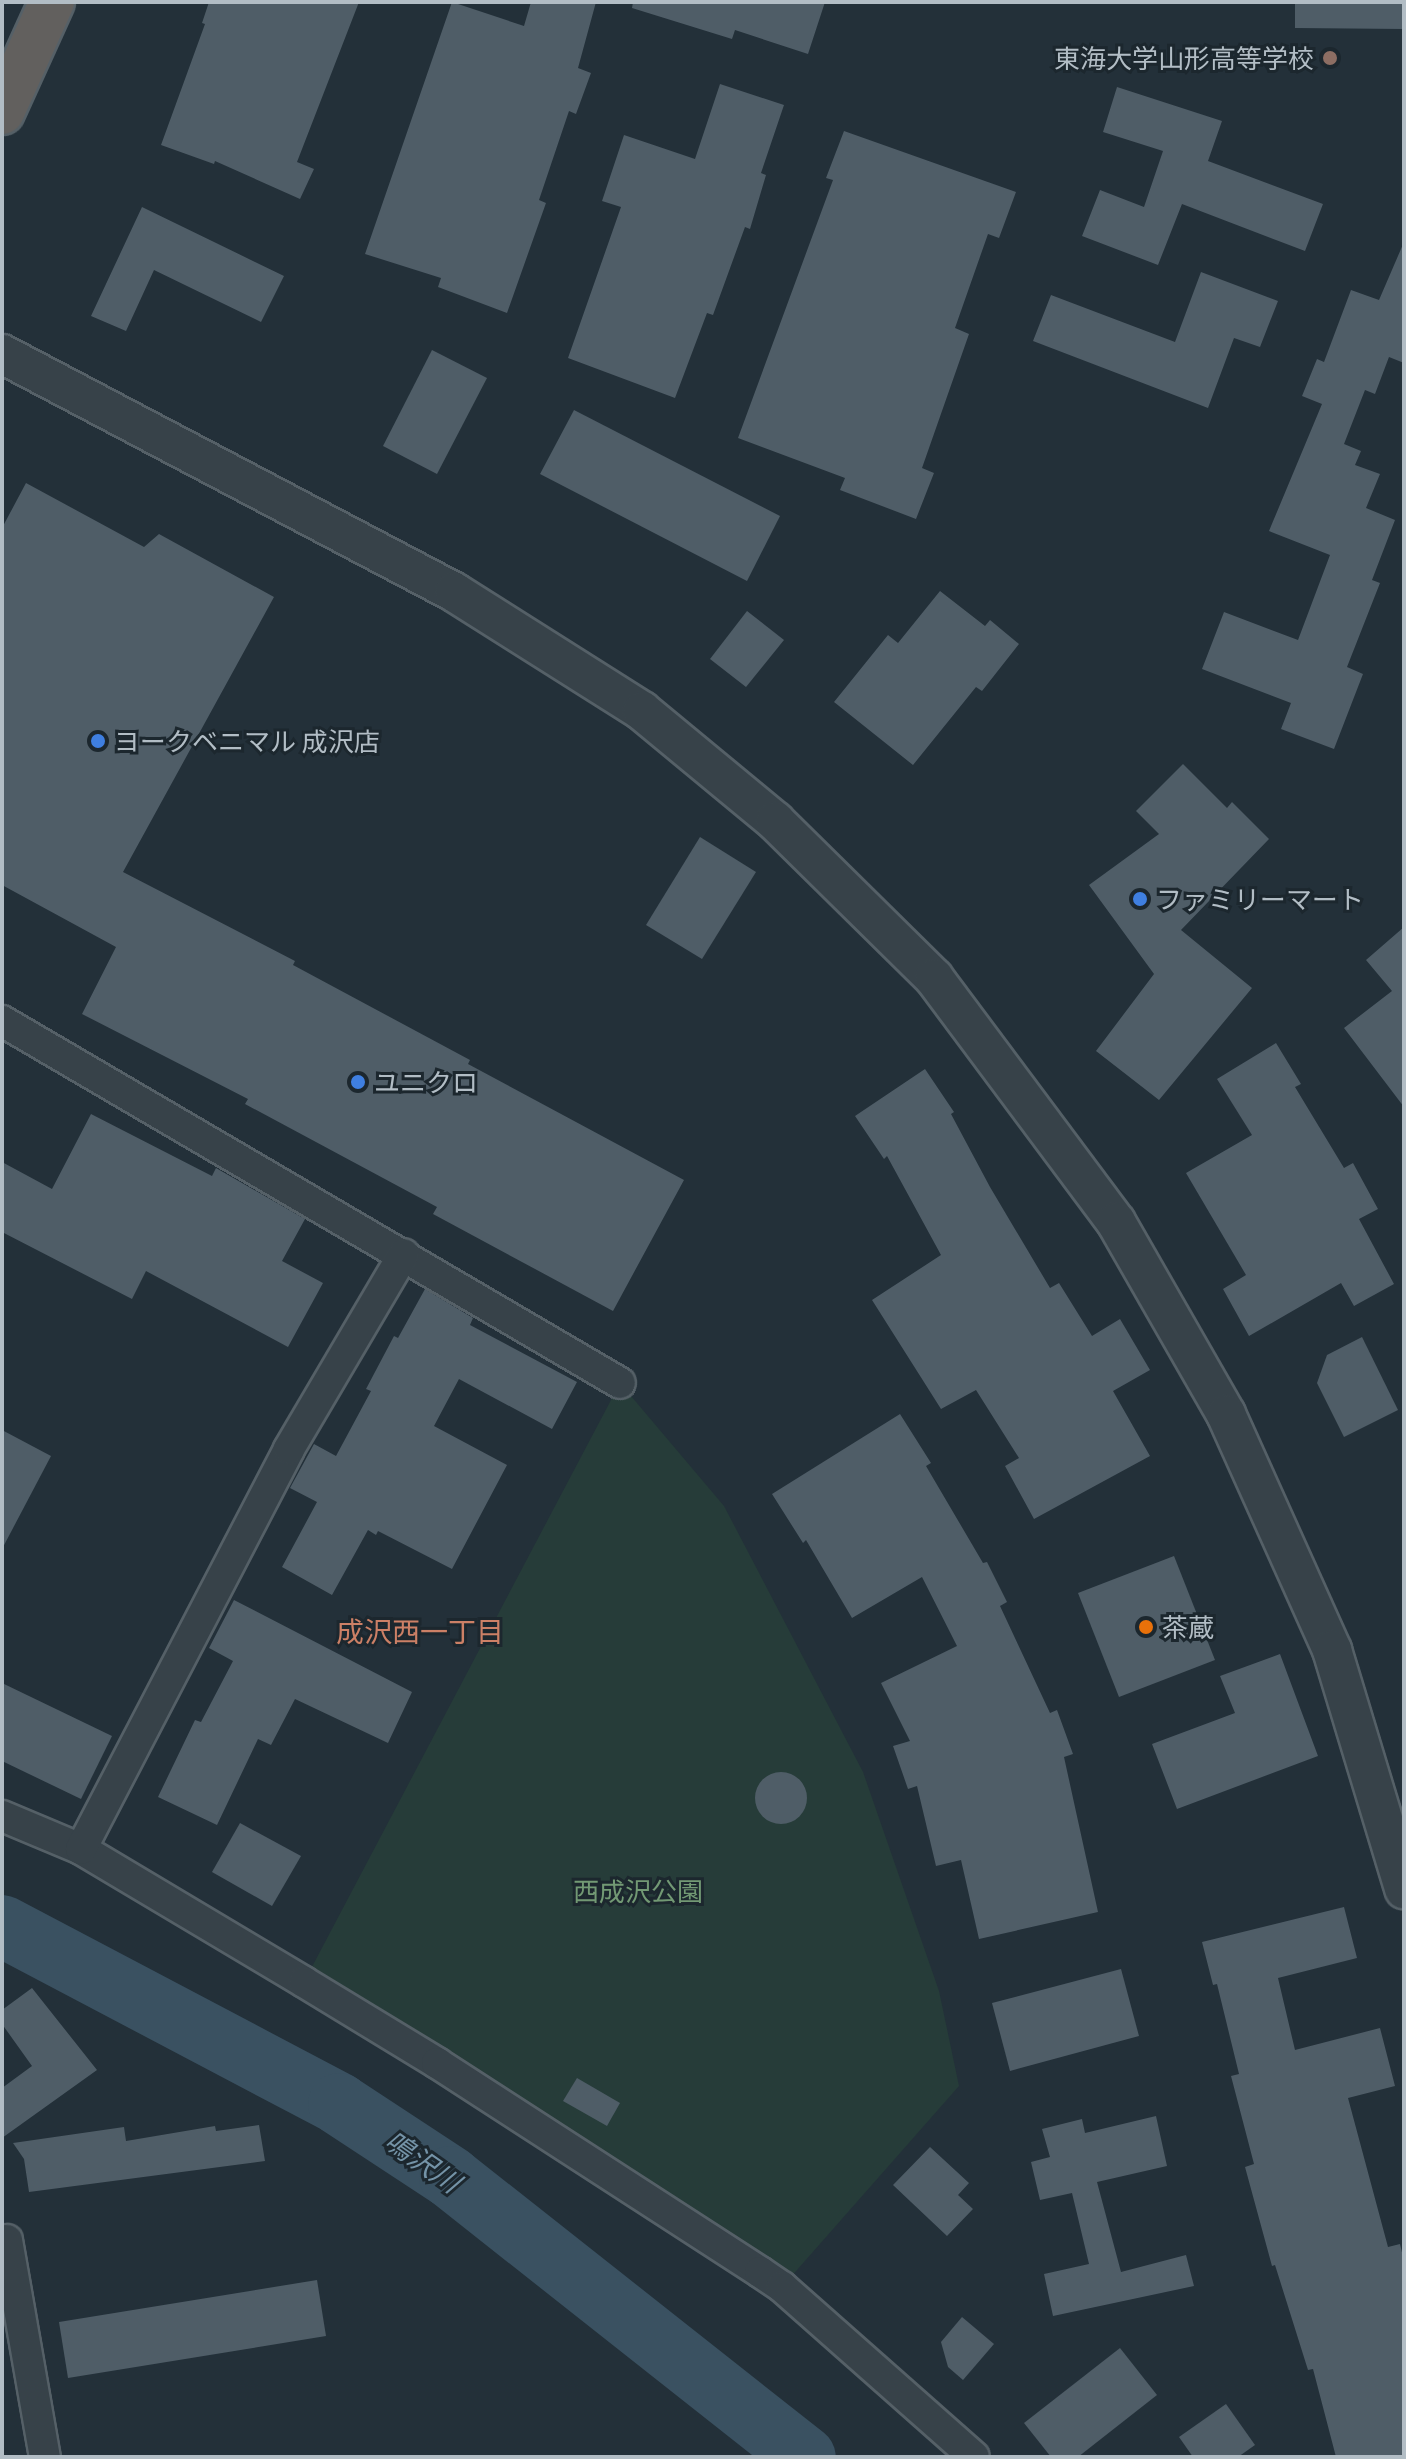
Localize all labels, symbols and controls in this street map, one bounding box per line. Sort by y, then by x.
place label: 東海大学山形高等学校 [1054,42,1314,74]
marker: 東海大学山形高等学校 [1321,49,1339,67]
place label: ヨークベニマル 成沢店 [114,725,380,757]
marker: ヨークベニマル 成沢店 [89,732,107,750]
place label: ファミリーマート [1156,883,1364,915]
marker: ファミリーマート [1131,890,1149,908]
place label: ユニクロ [374,1066,478,1098]
marker: ユニクロ [349,1073,367,1091]
place label: 茶蔵 [1162,1611,1214,1643]
district label: 成沢西一丁目 [336,1614,504,1648]
marker: 茶蔵 [1137,1618,1155,1636]
park label: 西成沢公園 [573,1875,703,1907]
water label: 鳴沢川 [379,2123,467,2199]

